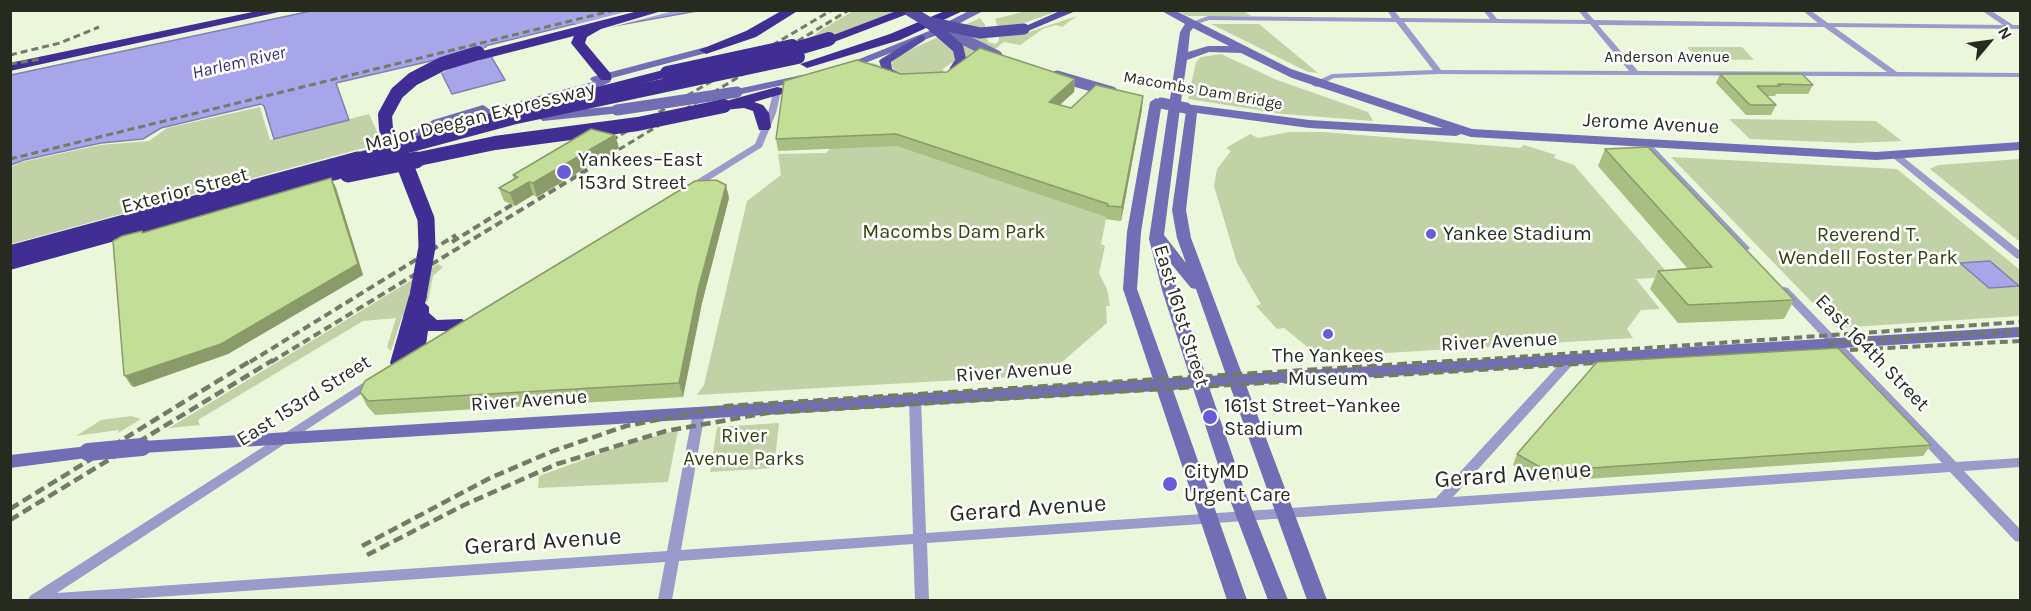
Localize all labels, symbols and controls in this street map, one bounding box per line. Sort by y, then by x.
north arrow [1959,12,2019,72]
text: N [1994,23,2016,43]
water label: Harlem River [190,42,288,84]
street label: Anderson Avenue [1604,47,1730,67]
street label: Macombs Dam Bridge [1122,68,1284,114]
street label: Major Deegan Expressway [362,77,598,157]
street label: Jerome Avenue [1582,108,1720,140]
place label: Yankees–East 153rd Street [578,148,703,195]
street label: Exterior Street [119,163,251,219]
marker: Yankees–East 153rd Street [555,163,573,181]
park label: Macombs Dam Park [862,220,1046,244]
place label: Yankee Stadium [1443,222,1592,246]
park label: Reverend T. Wendell Foster Park [1778,223,1958,270]
marker: Yankee Stadium [1424,227,1438,241]
street label: East 161st Street [1148,242,1214,390]
street label: East 164th Street [1810,289,1934,417]
marker: The Yankees Museum [1321,327,1335,341]
street label: River Avenue [1440,327,1558,357]
place label: The Yankees Museum [1272,344,1384,391]
street label: East 153rd Street [233,350,375,452]
street label: River Avenue [955,356,1073,388]
street label: River Avenue [470,385,588,417]
place label: 161st Street–Yankee Stadium [1224,394,1400,441]
marker: 161st Street–Yankee Stadium [1201,408,1219,426]
park label: River Avenue Parks [683,424,805,471]
street label: Gerard Avenue [1434,455,1592,495]
place label: CityMD Urgent Care [1184,460,1291,507]
marker: CityMD Urgent Care [1161,475,1179,493]
street label: Gerard Avenue [949,489,1107,529]
street label: Gerard Avenue [464,522,622,562]

